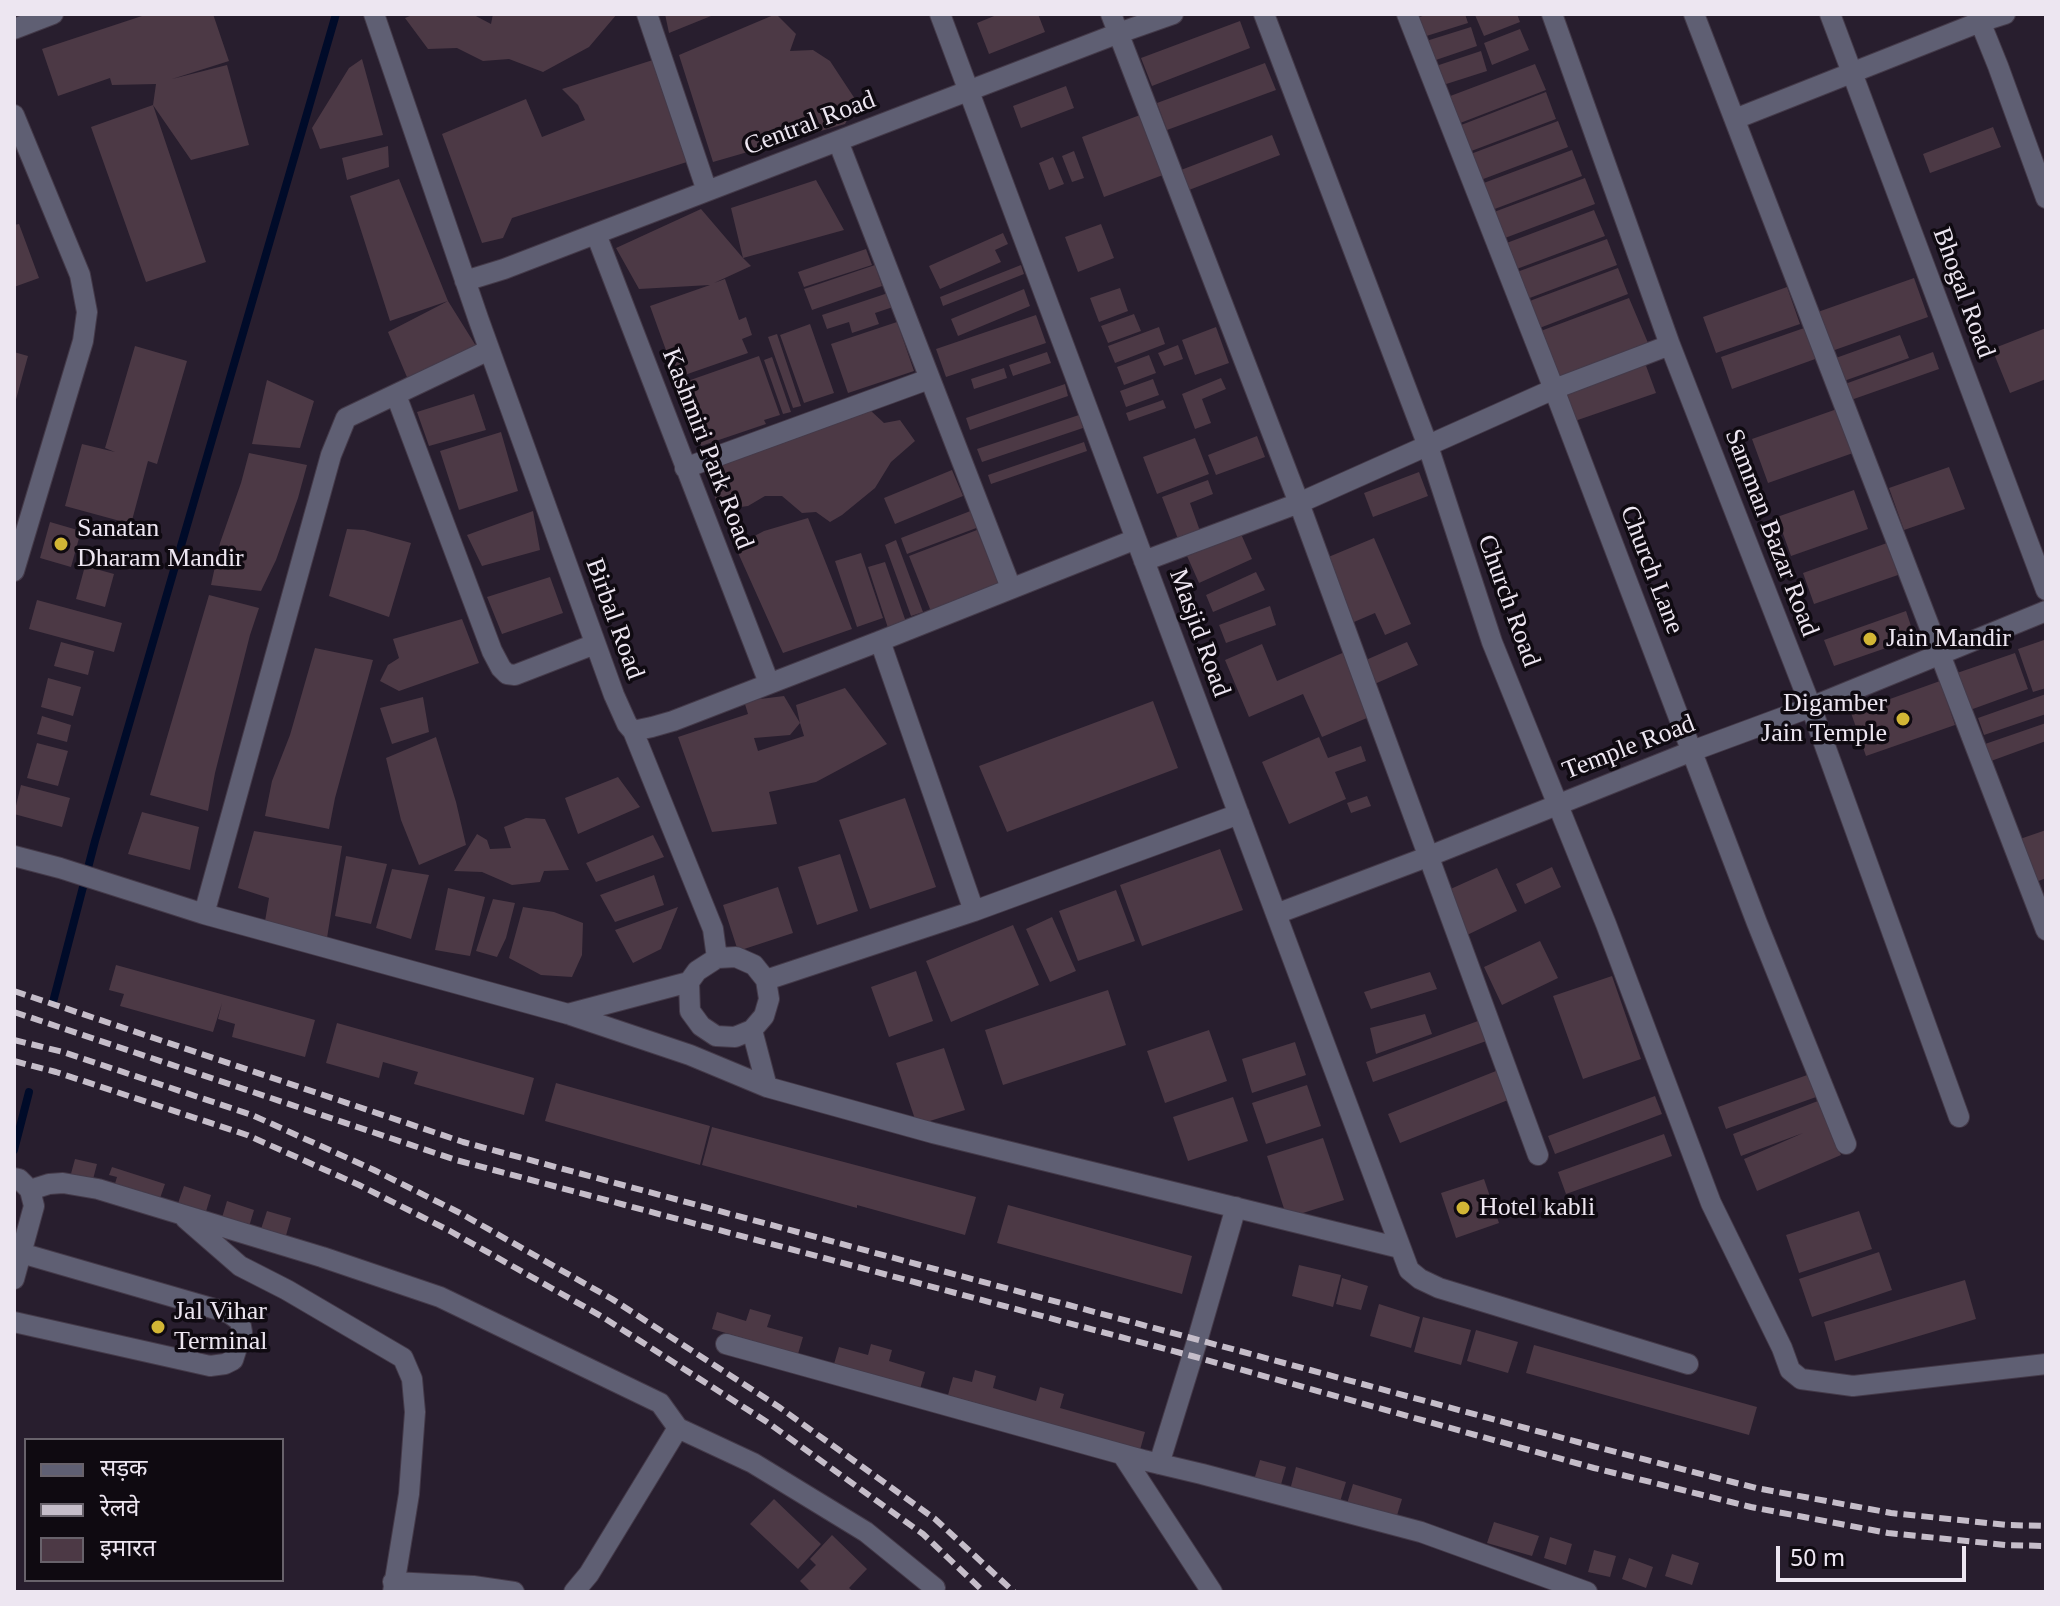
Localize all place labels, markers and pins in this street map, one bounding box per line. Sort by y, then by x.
place label: Sanatan Dharam Mandir [77,513,270,574]
marker: Sanatan Dharam Mandir [52,535,70,553]
place label: Jain Mandir [1886,623,2025,655]
marker: Jain Mandir [1861,630,1879,648]
place label: Digamber Jain Temple [1747,688,1887,750]
marker: Digamber Jain Temple [1894,710,1912,728]
place label: Hotel kabli [1479,1192,1609,1224]
marker: Hotel kabli [1454,1199,1472,1217]
place label: Jal Vihar Terminal [174,1296,280,1358]
marker: Jal Vihar Terminal [149,1318,167,1336]

